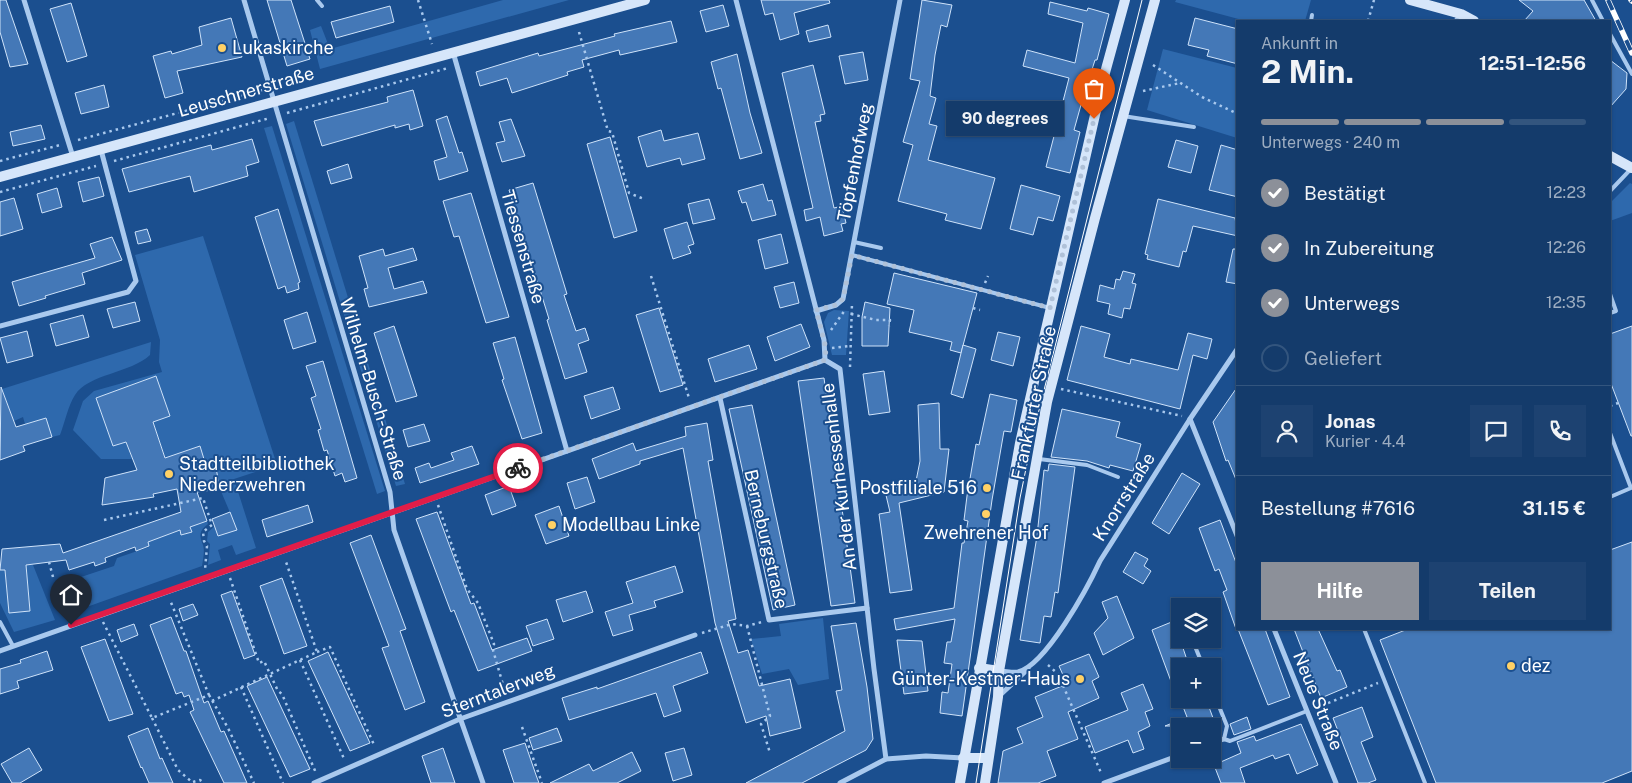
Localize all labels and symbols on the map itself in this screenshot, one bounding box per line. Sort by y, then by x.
place label: Lukaskirche [232,37,334,58]
marker: Lukaskirche [216,42,228,54]
street label: Leuschnerstraße [175,62,316,121]
pin [1073,68,1115,119]
street label: Töpfenhofweg [833,101,876,223]
callout: 90 degrees [946,102,1064,136]
street label: Tiessenstraße [497,188,550,306]
street label: Wilhelm-Busch-Straße [336,295,411,483]
street label: Frankfurter Straße [1007,324,1060,482]
street label: An der Kurhessenhalle [817,382,860,572]
courier [493,443,543,493]
street label: Knorrstraße [1088,449,1159,545]
place label: Stadtteilbibliothek Niederzwehren [179,453,335,495]
street label: Berneburgstraße [740,467,793,611]
marker: Stadtteilbibliothek Niederzwehren [163,468,175,480]
place label: Postfiliale 516 [860,477,977,498]
marker: Postfiliale 516 [981,482,993,494]
marker: Zwehrener Hof [980,508,992,520]
place label: Modellbau Linke [562,514,700,535]
marker: Modellbau Linke [546,519,558,531]
place label: Zwehrener Hof [923,522,1049,543]
pin [50,574,92,625]
street label: Neue Straße [1289,648,1348,753]
place label: dez [1521,655,1550,676]
street label: Sterntalerweg [438,659,558,722]
marker: dez [1505,660,1517,672]
place label: Günter-Kestner-Haus [892,668,1070,689]
marker: Günter-Kestner-Haus [1074,673,1086,685]

